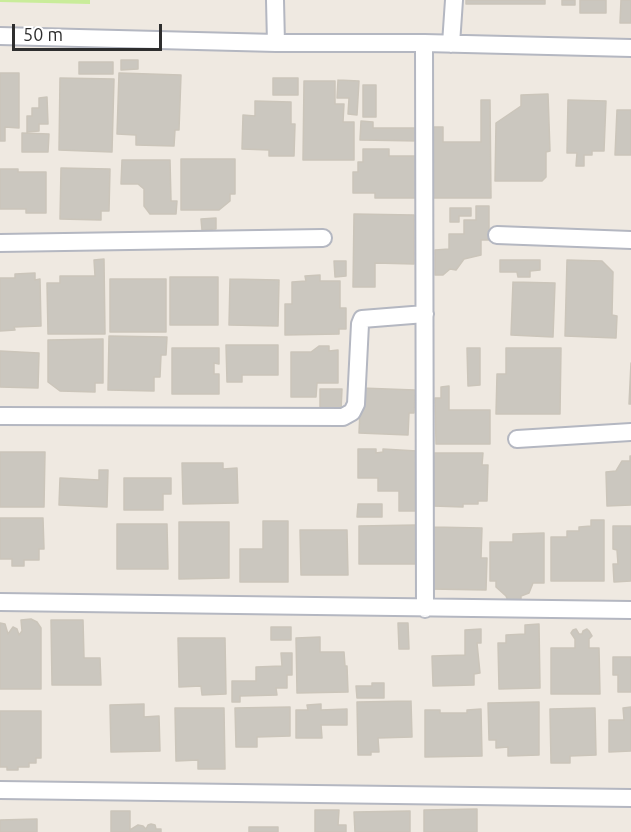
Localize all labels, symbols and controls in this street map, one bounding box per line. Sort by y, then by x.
scale bar [15,12,165,50]
text: 50 m [23,24,63,44]

